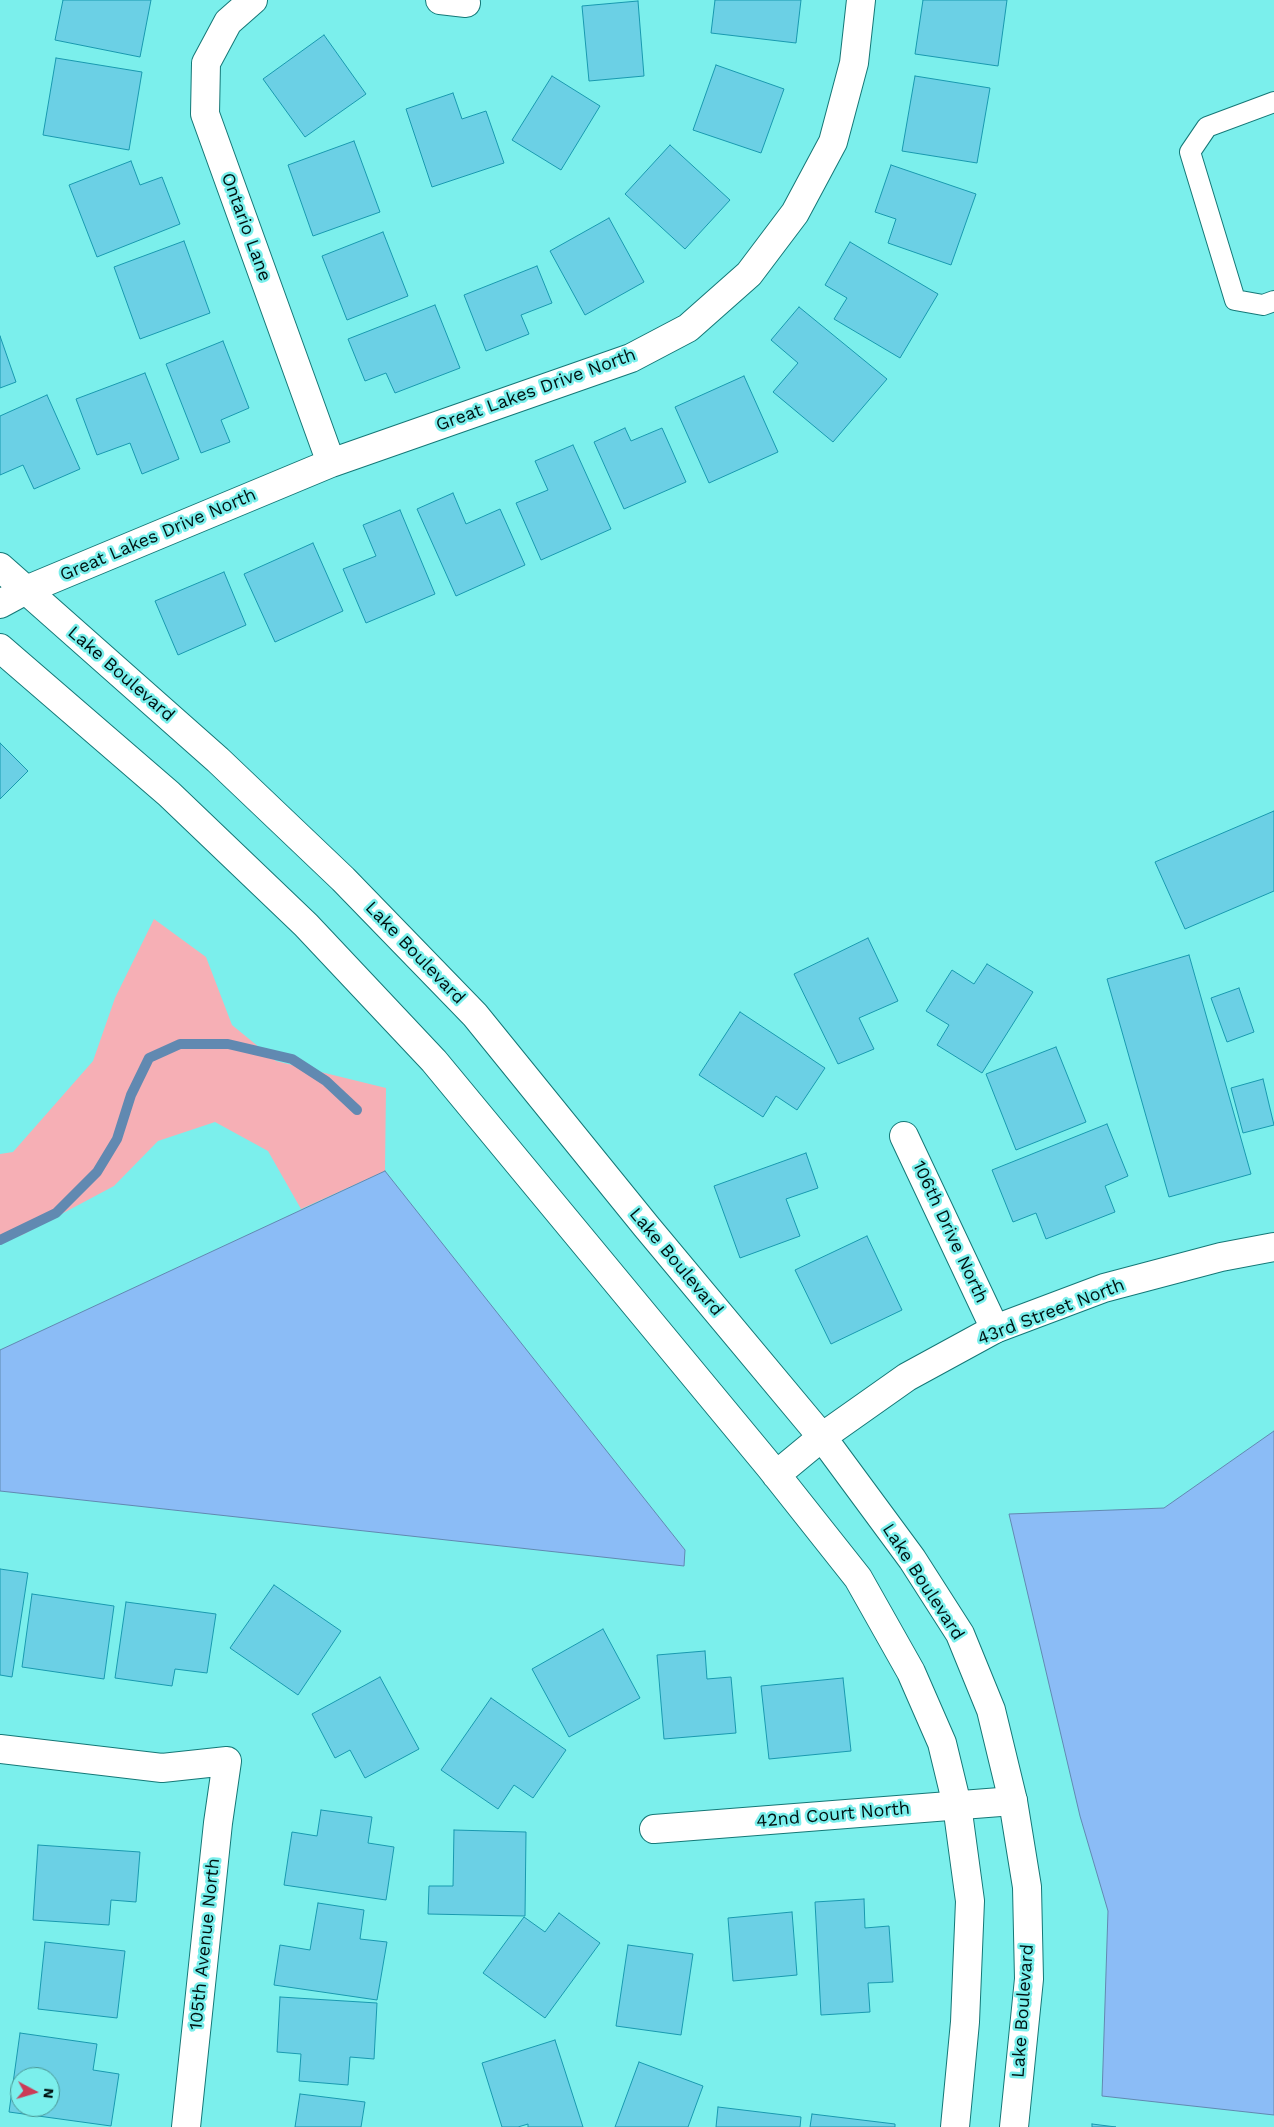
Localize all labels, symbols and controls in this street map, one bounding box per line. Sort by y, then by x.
street label: Ontario Lane [216,170,276,284]
street label: Great Lakes Drive North [433,344,639,436]
street label: Great Lakes Drive North [57,484,259,586]
street label: Lake Boulevard [63,622,179,726]
street label: Lake Boulevard [361,897,469,1009]
street label: 106th Drive North [908,1158,992,1306]
street label: Lake Boulevard [625,1204,727,1320]
street label: 43rd Street North [974,1274,1128,1350]
street label: Lake Boulevard [877,1520,969,1644]
street label: 42nd Court North [755,1798,911,1832]
street label: 105th Avenue North [185,1857,225,2031]
street label: Lake Boulevard [1008,1943,1038,2079]
north arrow [10,2067,60,2117]
text: N [40,2087,57,2099]

